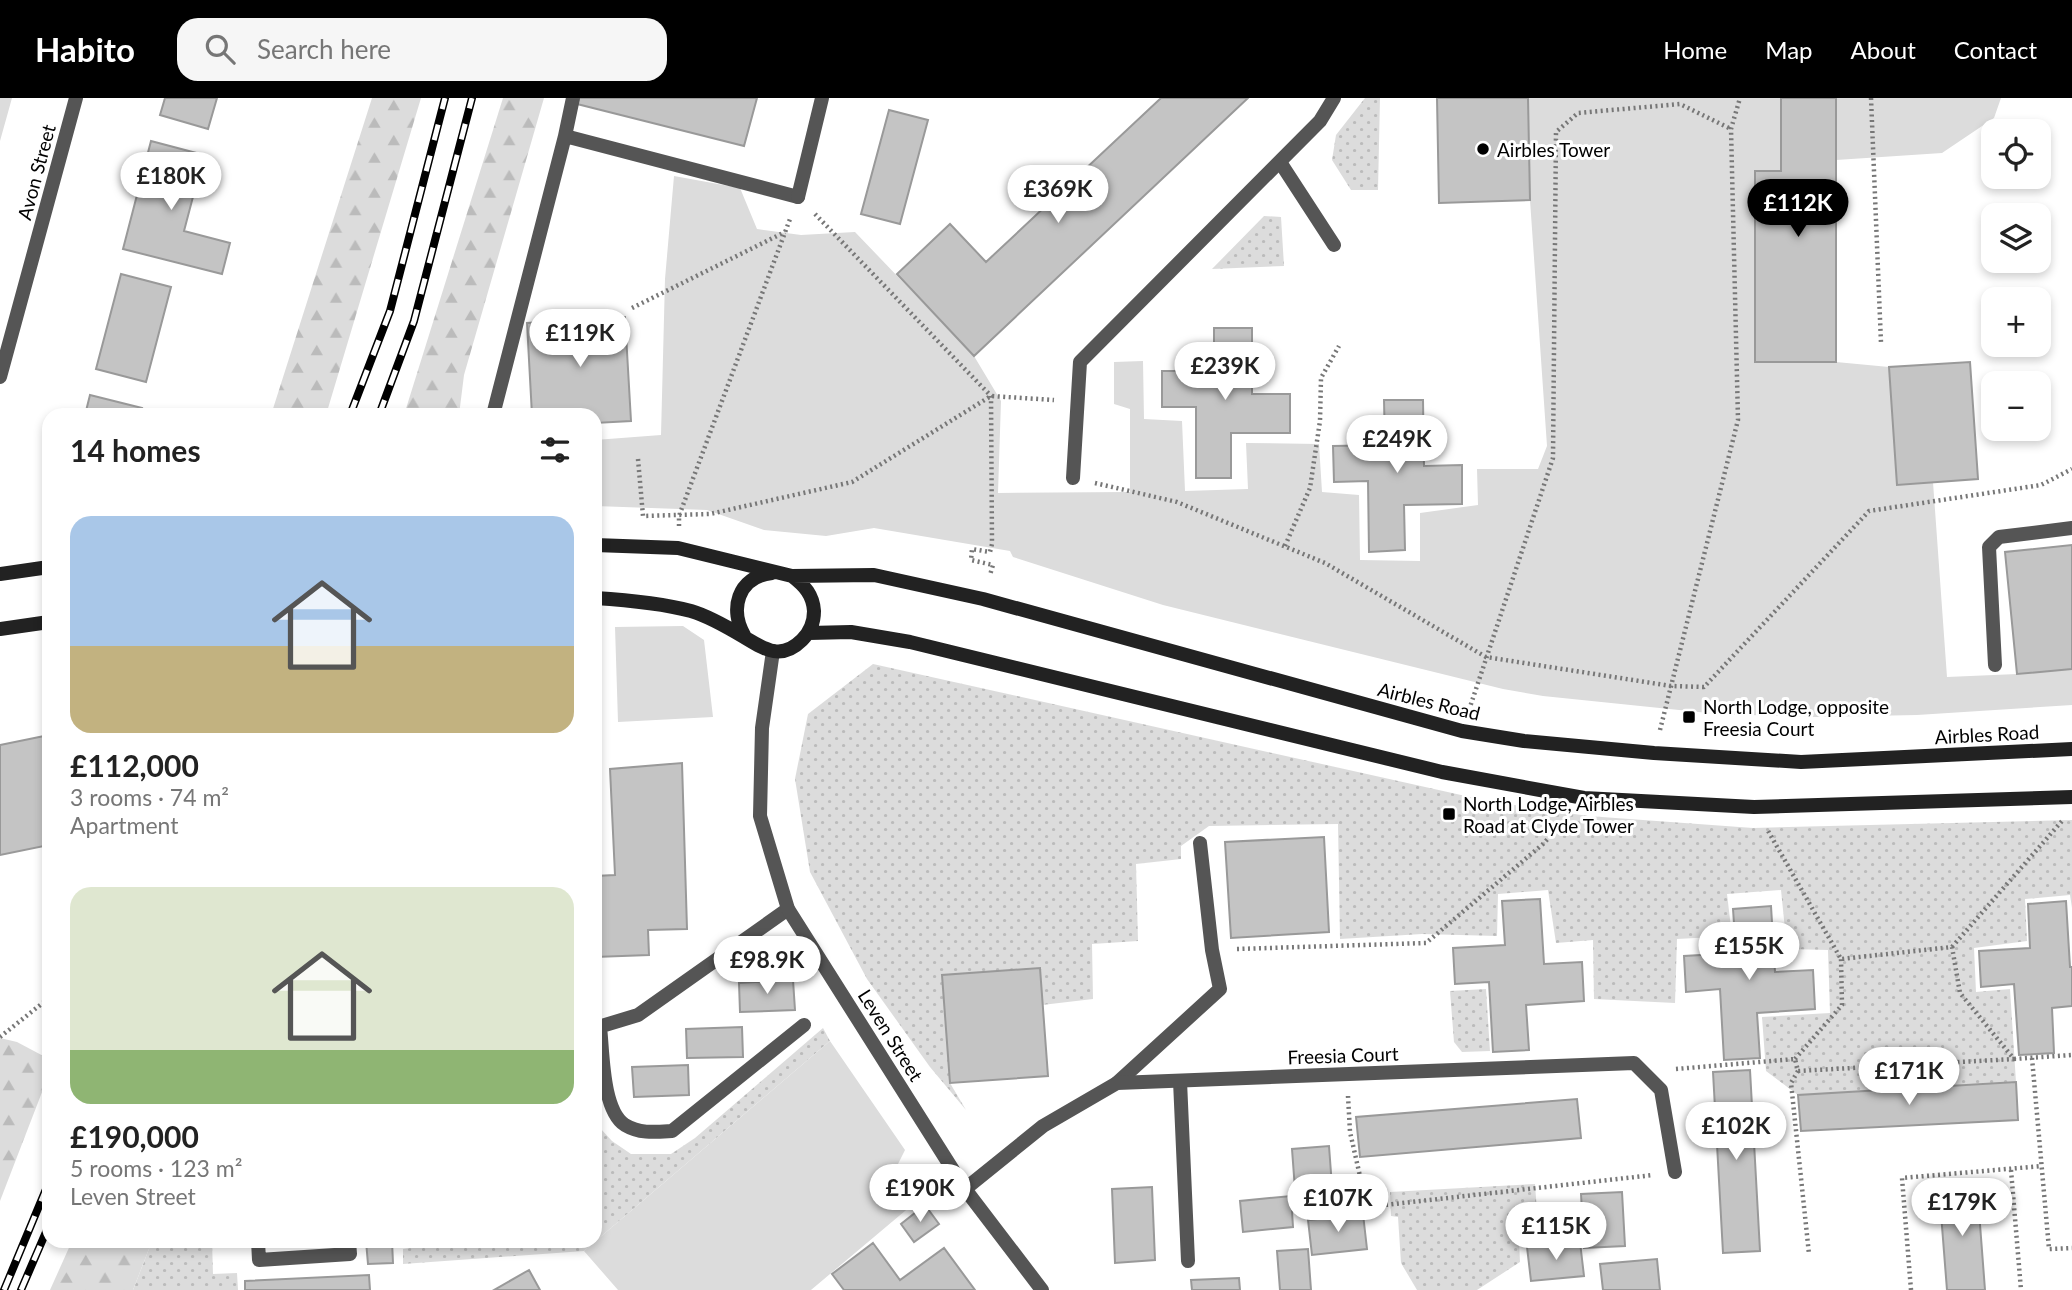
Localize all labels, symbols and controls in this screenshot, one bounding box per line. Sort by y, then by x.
search box [177,18,667,81]
text: Habito [35,29,135,69]
icon: search [201,30,239,68]
text: Search here [257,33,391,65]
text: Home [1663,35,1727,64]
text: Map [1765,35,1813,64]
text: About [1851,35,1916,64]
text: Contact [1954,35,2037,64]
map controls [1981,119,2051,441]
button: locate [1981,119,2051,189]
street label: Avon Street [12,122,60,222]
place label: Airbles Tower [1497,138,1610,161]
marker: Airbles Tower [1475,141,1491,157]
pin: £180K [122,152,220,212]
text: £180K [136,161,206,189]
pin: £369K [1009,166,1107,225]
text: £369K [1023,174,1093,202]
pin: £112K [1749,180,1847,239]
text: £112K [1763,188,1833,216]
button: layers [1981,203,2051,273]
button: + [1981,287,2051,357]
pin: £119K [531,310,629,369]
text: £119K [545,318,615,346]
pin: £239K [1176,342,1274,402]
text: £239K [1190,351,1260,379]
button: − [1981,371,2051,441]
pin: £249K [1348,416,1446,475]
text: £249K [1362,424,1432,452]
icon: filters [536,431,574,469]
text: 14 homes [70,432,201,468]
icon: home [259,562,385,688]
street label: Airbles Road [1375,677,1483,725]
place label: North Lodge, opposite Freesia Court [1703,695,1889,740]
marker: North Lodge, opposite Freesia Court [1681,709,1697,725]
street label: Airbles Road [1934,720,2040,748]
text: £112,000 [70,747,199,783]
text: 3 rooms · 74 m² [70,783,229,811]
place label: North Lodge, Airbles Road at Clyde Tower [1463,792,1634,837]
marker: North Lodge, Airbles Road at Clyde Tower [1441,806,1457,822]
text: Apartment [70,811,178,839]
pin: £155K [1700,922,1798,982]
text: £155K [1714,931,1784,959]
icon: home [259,933,385,1059]
pin: £98.9K [710,936,824,996]
text: £98.9K [730,945,804,973]
street label: Leven Street [854,985,928,1085]
street label: Freesia Court [1287,1042,1399,1068]
pin: £171K [1860,1048,1958,1107]
text: £171K [1874,1056,1944,1084]
pin: £102K [1687,1102,1785,1162]
text: £102K [1701,1111,1771,1139]
text: £190,000 [70,1118,199,1154]
text: 5 rooms · 123 m² [70,1154,242,1182]
pin: £190K [871,1164,969,1224]
text: £190K [885,1173,955,1201]
pin: £107K [1289,1174,1387,1234]
pin: £179K [1913,1178,2011,1238]
text: Leven Street [70,1182,196,1210]
text: £107K [1303,1183,1373,1211]
text: £179K [1927,1187,1997,1215]
pin: £115K [1507,1202,1605,1262]
text: £115K [1521,1211,1591,1239]

